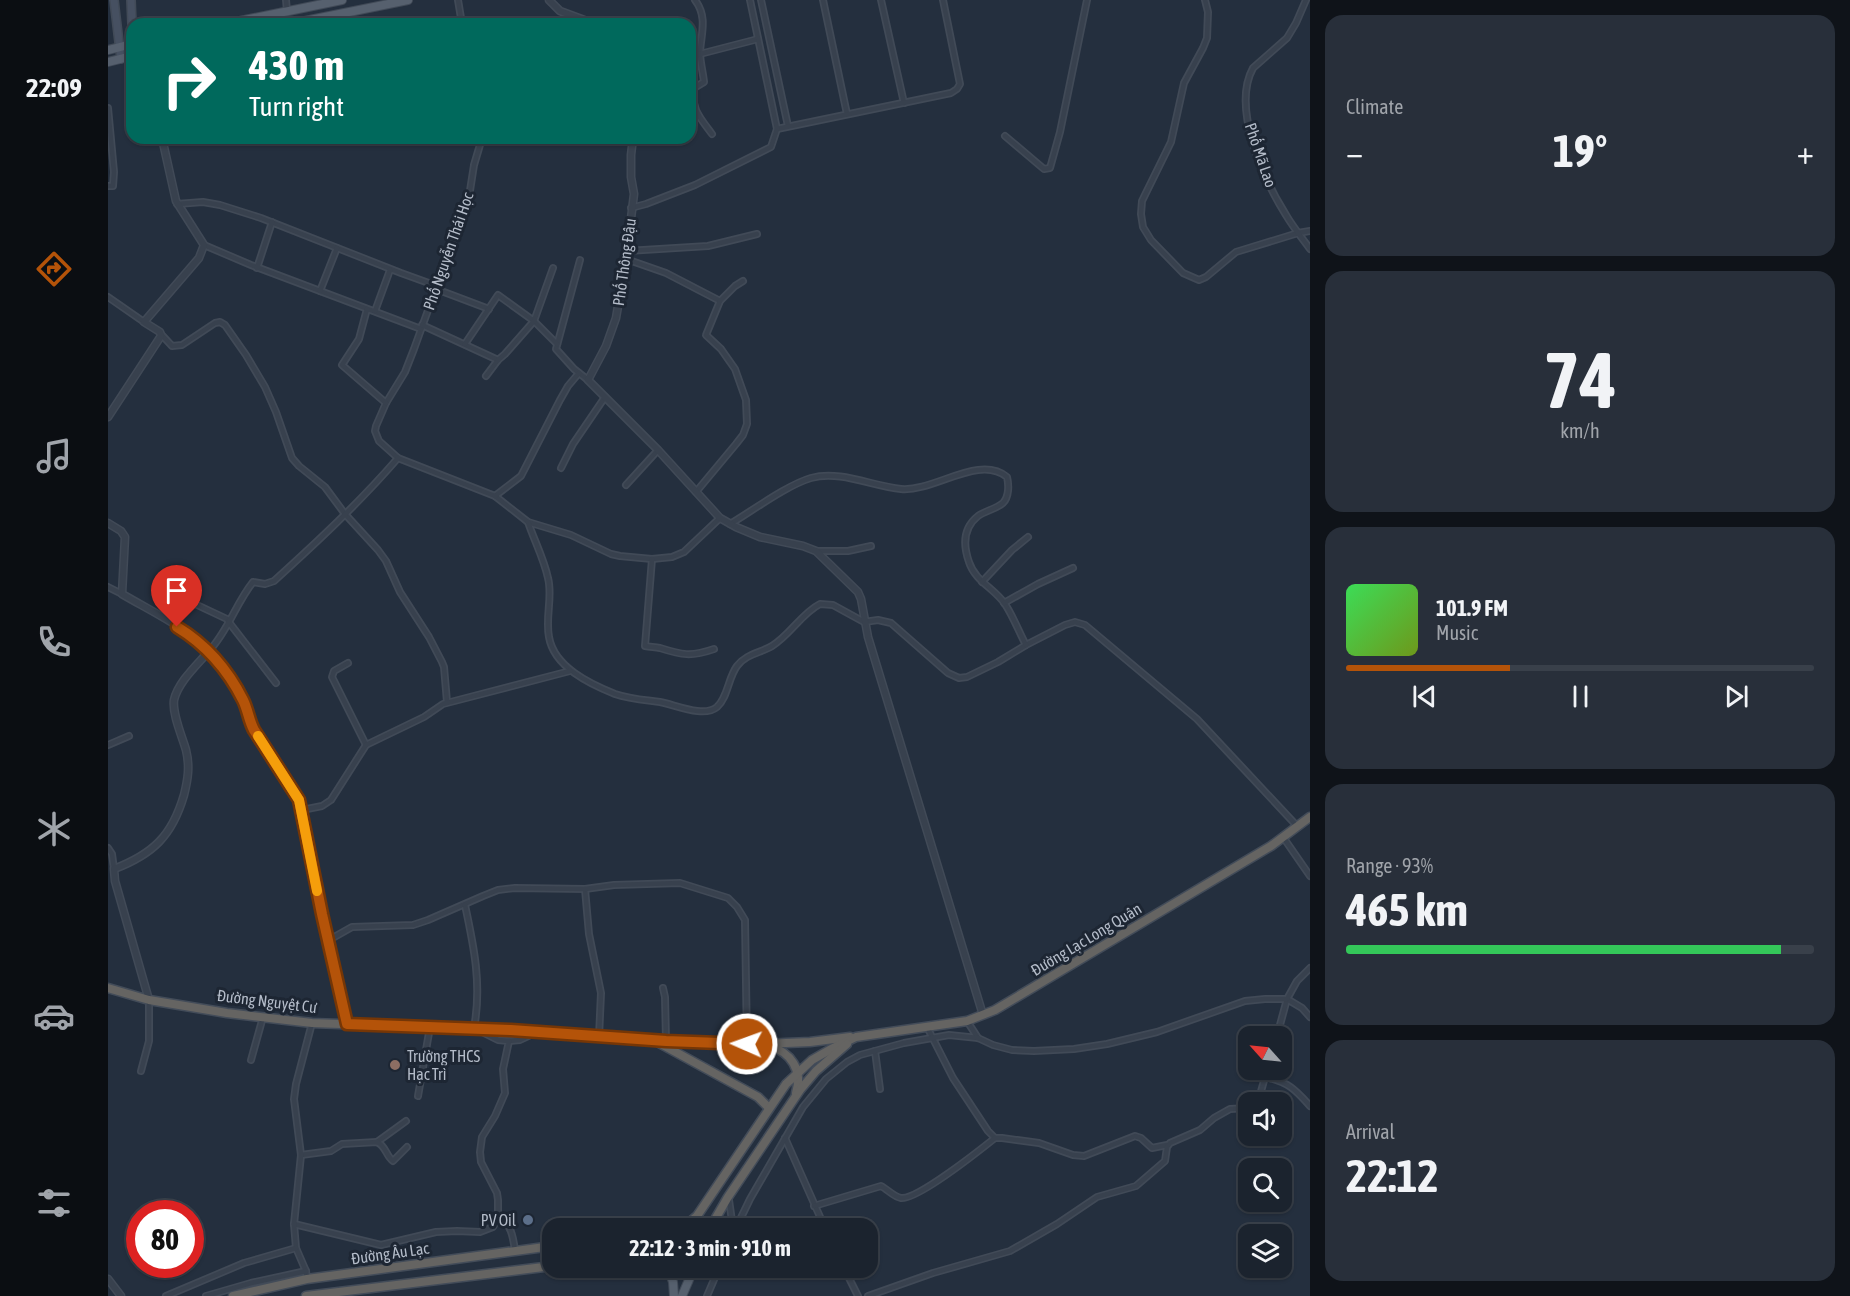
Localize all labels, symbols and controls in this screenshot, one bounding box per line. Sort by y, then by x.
text: 430 m [249,41,344,89]
icon: right [150,42,228,120]
text: 22:09 [26,72,82,103]
text: Turn right [249,91,344,122]
text: Climate [1346,95,1403,118]
street label: Phố Mã Lao [1242,120,1281,190]
text: 19° [1553,125,1607,177]
text: − [1346,133,1363,171]
text: + [1797,133,1814,171]
street label: Phố Nguyễn Thái Học [418,189,478,313]
street label: Phố Thông Đậu [608,217,640,307]
icon: directions [33,248,75,290]
text: 74 [1543,335,1617,425]
text: km/h [1560,419,1600,442]
icon: music [33,435,75,477]
pin [151,565,202,627]
icon: arrive [160,574,193,607]
text: 101.9 FM [1436,595,1508,621]
icon: phone [33,621,75,663]
text: Music [1436,621,1478,644]
icon: previous [1408,680,1441,713]
icon: pause [1564,680,1597,713]
icon: next [1720,680,1753,713]
icon: climate [33,808,75,850]
text: Range · 93% [1346,854,1433,877]
text: 465 km [1346,884,1468,936]
street label: Đường Lạc Long Quân [1028,899,1145,980]
street label: Đường Nguyệt Cư [216,986,318,1017]
icon: car [33,995,75,1037]
position arrow [715,1012,779,1076]
north arrow [1238,1026,1292,1080]
map controls [1238,1026,1292,1278]
place label: Trường THCS Hạc Trì [407,1047,480,1083]
marker: Trường THCS Hạc Trì [388,1058,402,1072]
button: sound [1238,1092,1292,1146]
text: Arrival [1346,1120,1395,1143]
text: 22:12 [1346,1150,1439,1202]
button: search [1238,1158,1292,1212]
icon: filters [33,1182,75,1224]
speed limit sign: 80 [126,1200,204,1278]
place label: PV Oil [481,1211,517,1229]
marker: PV Oil [521,1213,535,1227]
button: layers [1238,1224,1292,1278]
text: 22:12 · 3 min · 910 m [629,1235,791,1261]
street label: Đường Âu Lạc [350,1239,430,1268]

